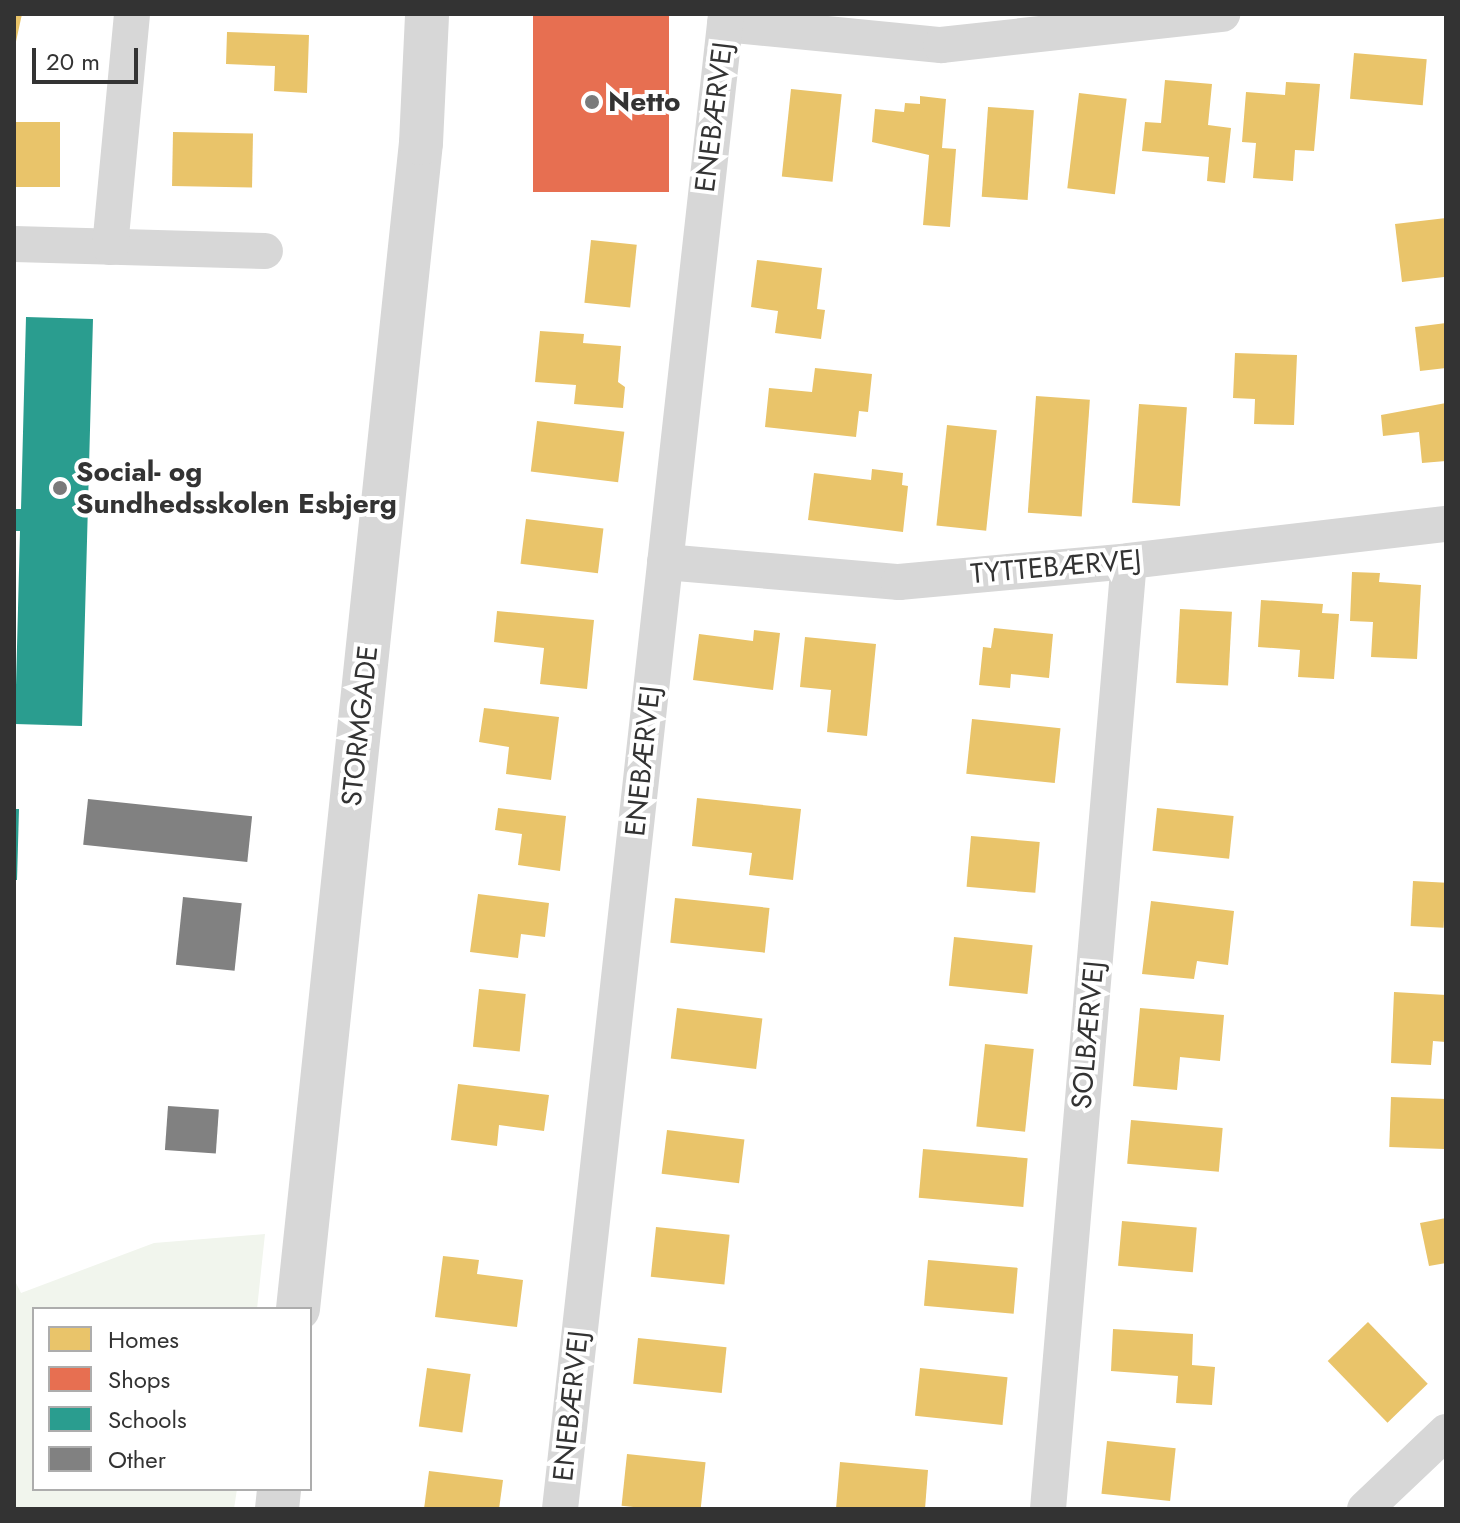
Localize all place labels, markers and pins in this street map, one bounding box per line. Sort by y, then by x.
place label: Netto [608,85,681,119]
marker: Netto [583,93,601,111]
place label: Social- og Sundhedsskolen Esbjerg [76,455,397,521]
marker: Social- og Sundhedsskolen Esbjerg [51,479,69,497]

